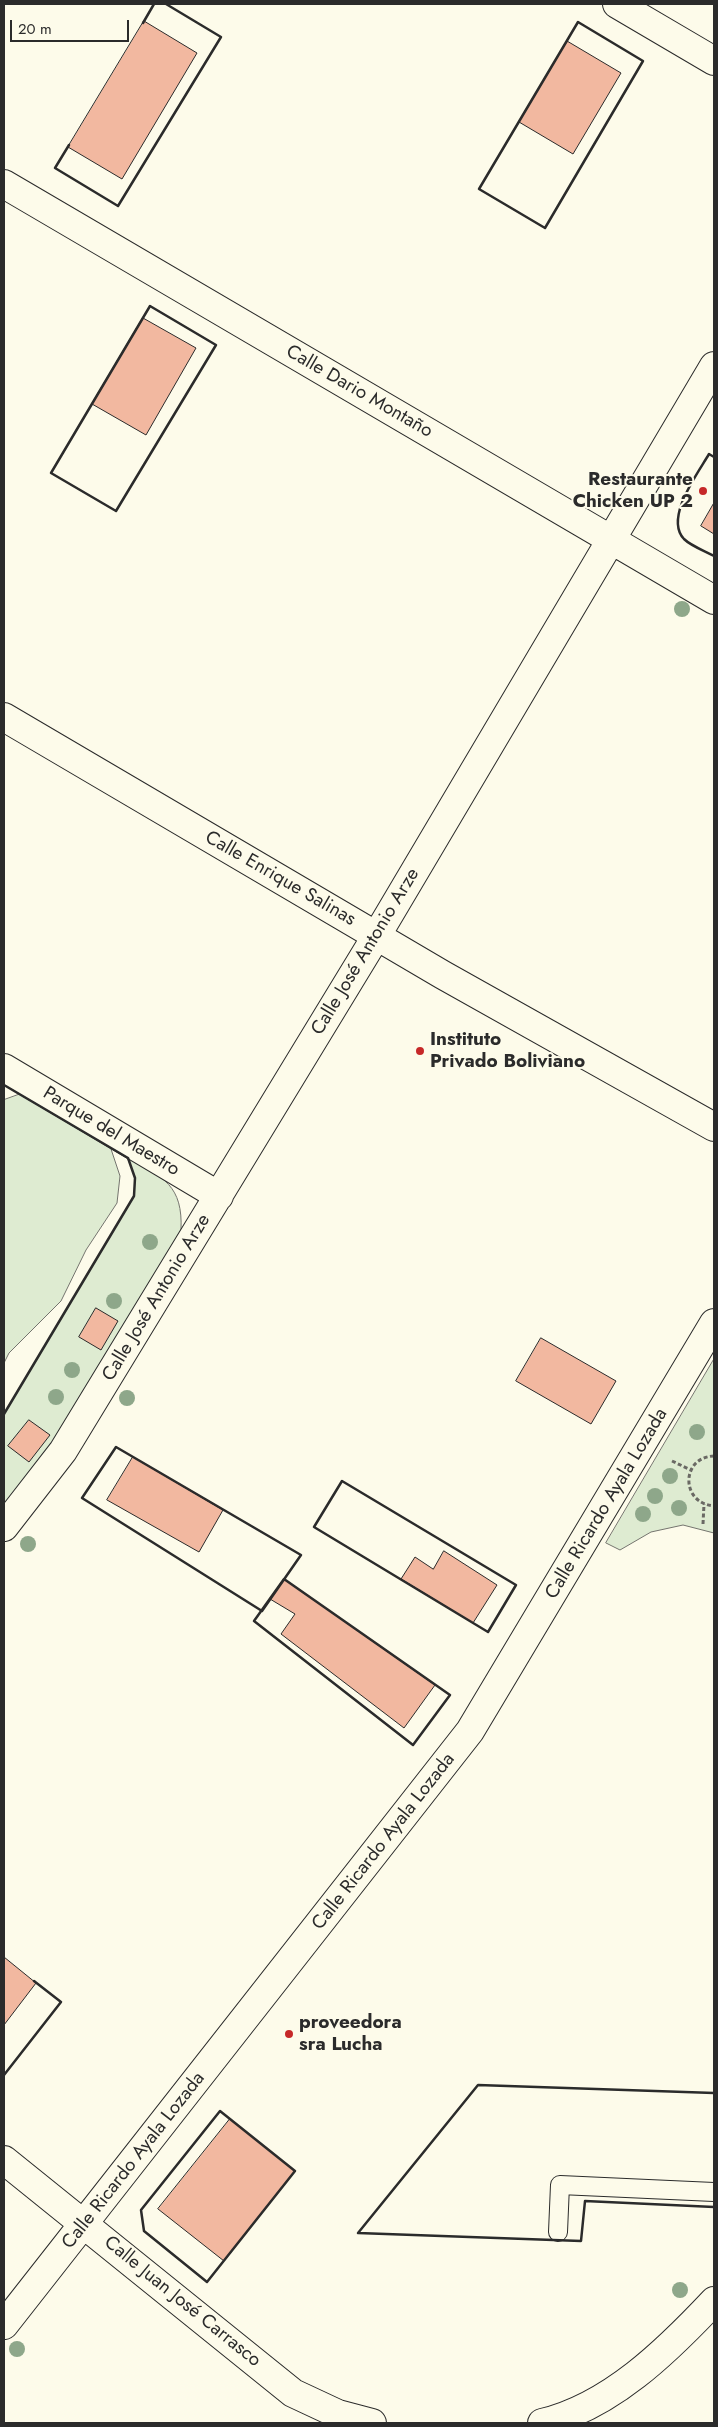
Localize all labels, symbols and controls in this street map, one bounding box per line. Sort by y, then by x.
scale bar [12,10,131,42]
text: 20 m [18,18,52,40]
street label: Calle Dario Montaño [282,341,436,443]
place label: Restaurante Chicken UP 2 [573,469,693,513]
marker: Restaurante Chicken UP 2 [697,485,709,497]
street label: Calle Enrique Salinas [201,827,359,931]
street label: Calle José Antonio Arze [307,864,425,1040]
place label: Instituto Privado Boliviano [430,1029,585,1073]
marker: Instituto Privado Boliviano [414,1045,426,1057]
street label: Parque del Maestro [39,1082,183,1182]
street label: Calle José Antonio Arze [98,1210,216,1386]
street label: Calle Ricardo Ayala Lozada [541,1405,673,1603]
street label: Calle Ricardo Ayala Lozada [308,1749,460,1935]
place label: proveedora sra Lucha [299,2012,402,2056]
marker: proveedora sra Lucha [283,2028,295,2040]
street label: Calle Ricardo Ayala Lozada [58,2068,210,2254]
street label: Calle Juan José Carrasco [99,2232,265,2372]

